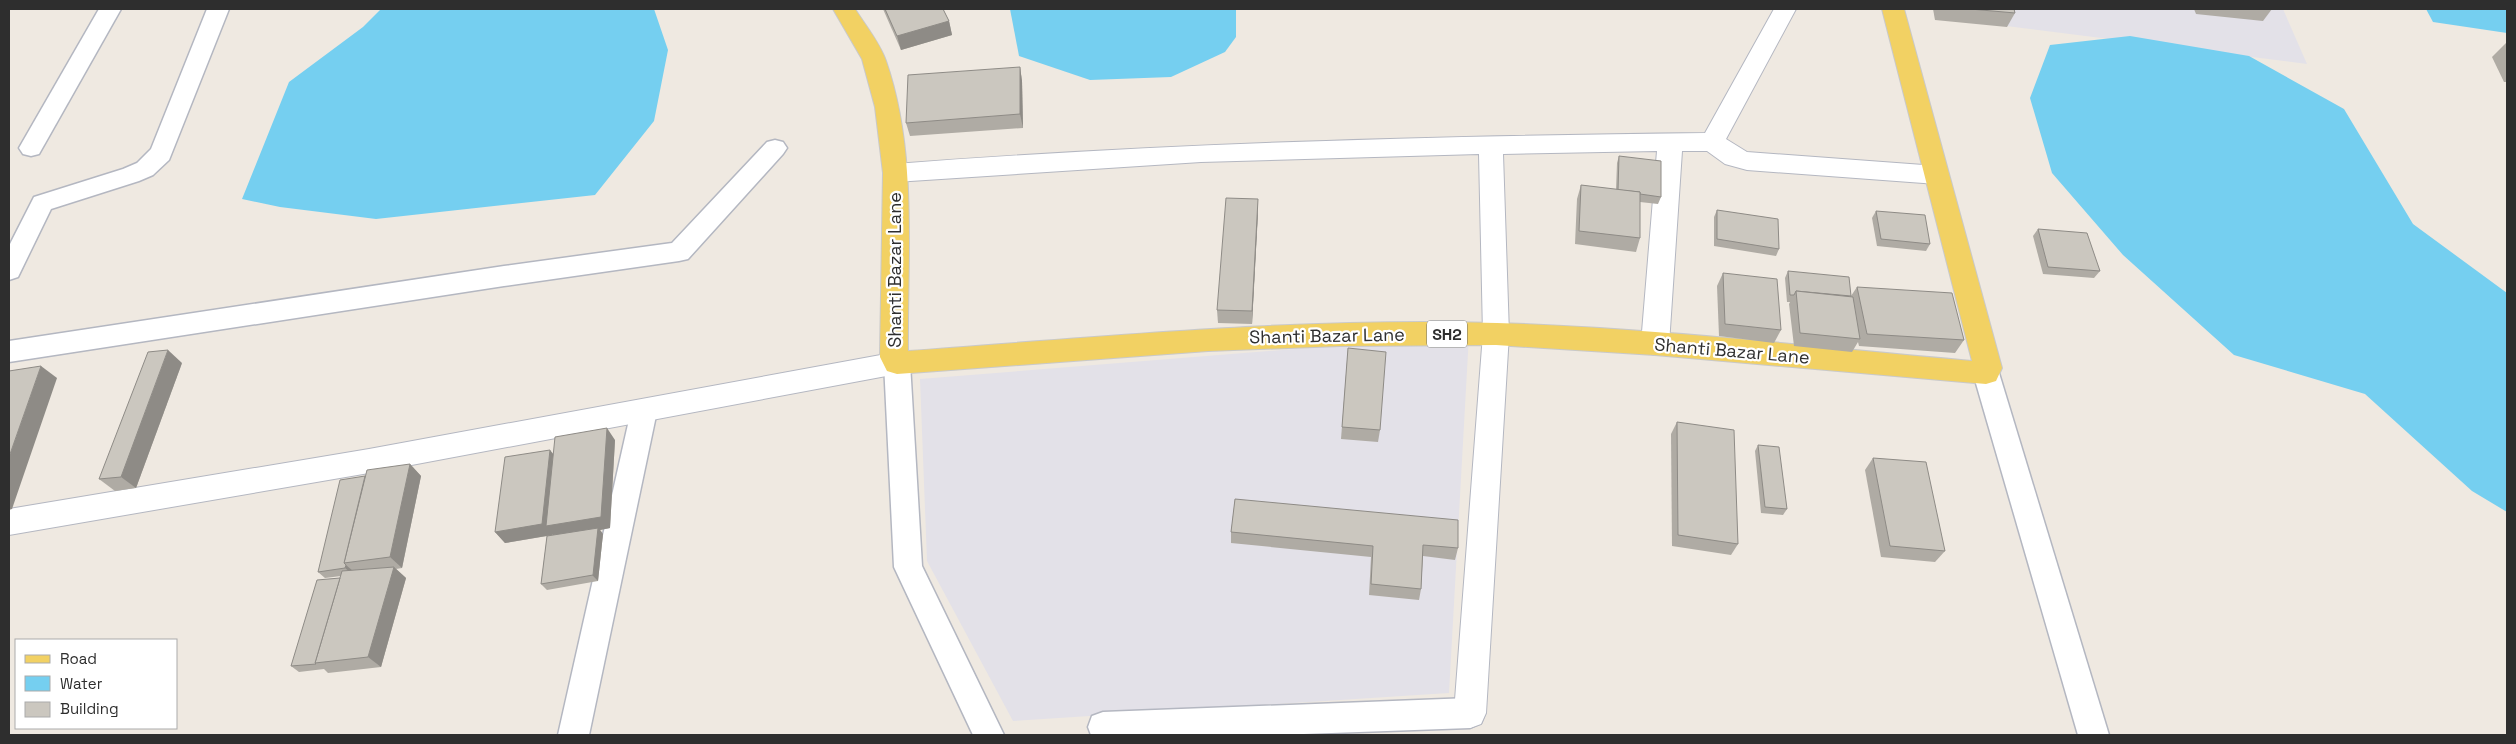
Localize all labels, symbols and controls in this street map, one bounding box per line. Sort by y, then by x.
street label: Shanti Bazar Lane [883,192,906,348]
road number: SH2 [1427,320,1467,348]
street label: Shanti Bazar Lane [1249,323,1405,348]
street label: Shanti Bazar Lane [1653,332,1811,369]
legend [15,639,178,729]
text: Road [60,649,97,668]
text: Water [60,674,103,693]
text: Building [60,699,119,718]

